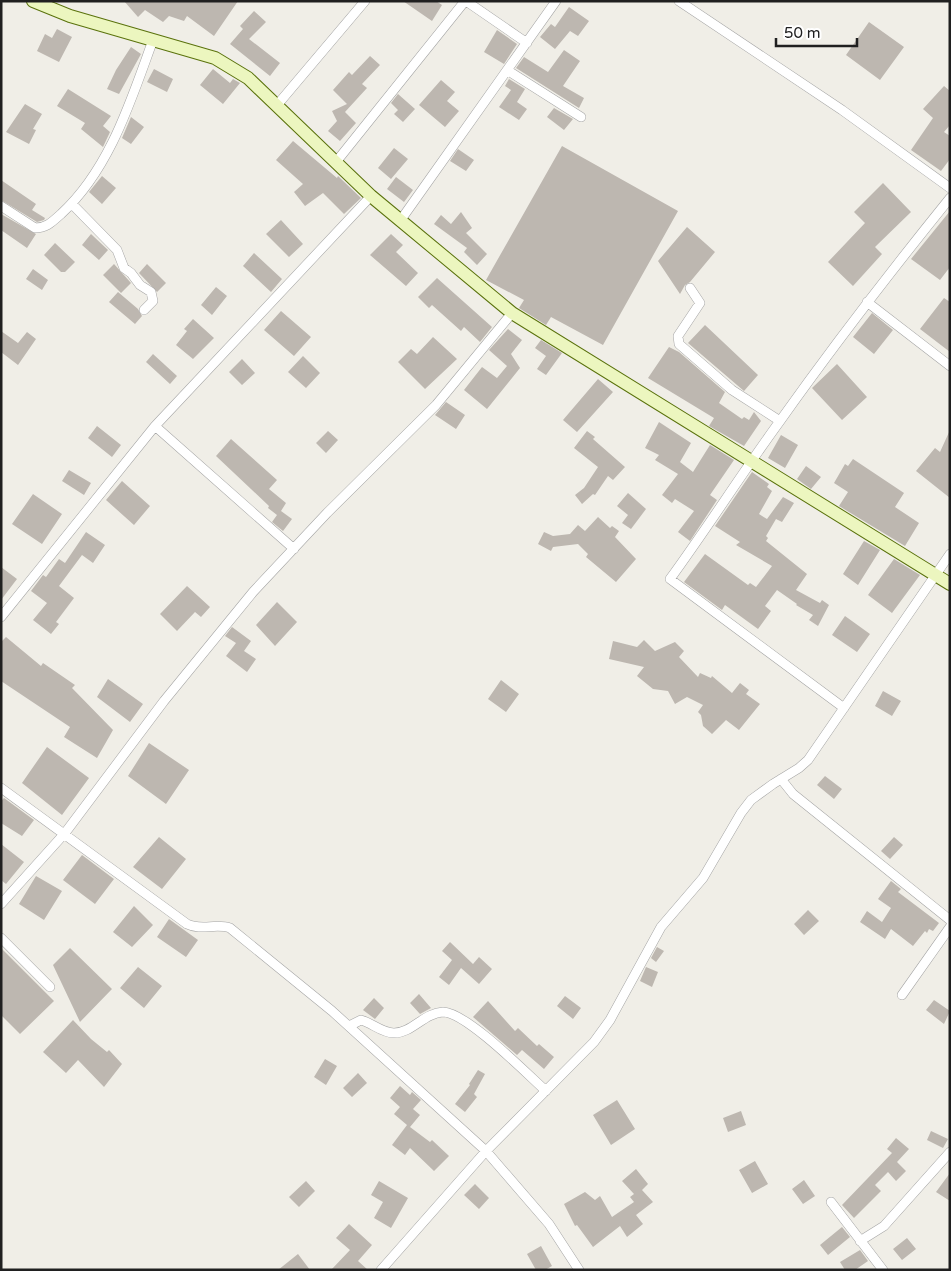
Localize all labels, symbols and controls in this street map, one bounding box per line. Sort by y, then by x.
scale bar [776,15,857,47]
text: 50 m [784,24,821,42]

